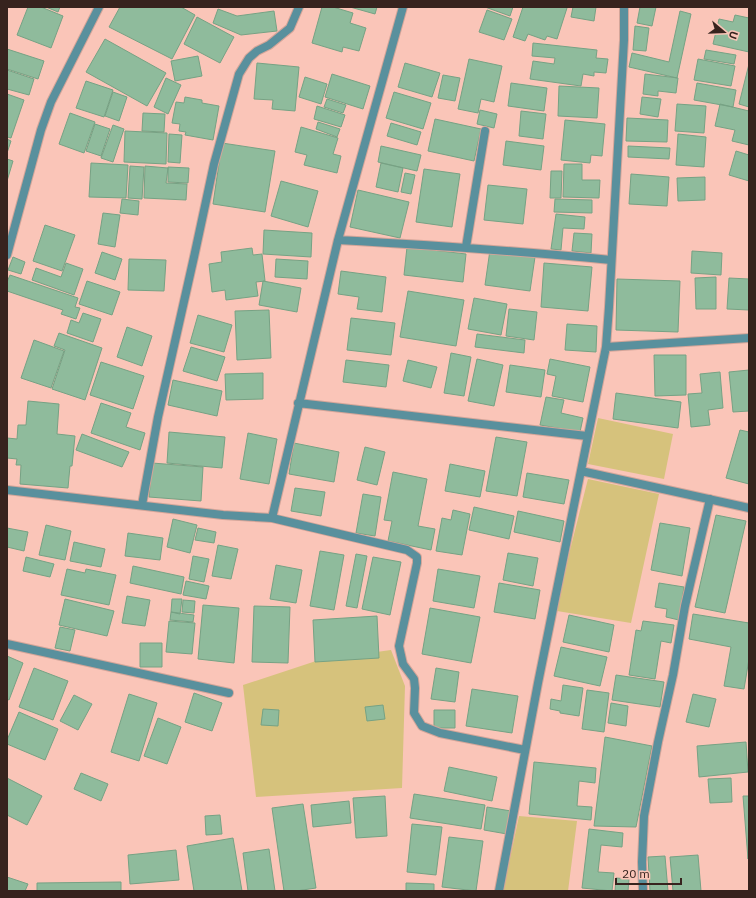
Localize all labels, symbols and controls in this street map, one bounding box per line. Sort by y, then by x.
north arrow [704,12,744,52]
text: U [726,29,741,41]
scale bar [616,860,681,886]
text: 20 m [622,866,650,881]

